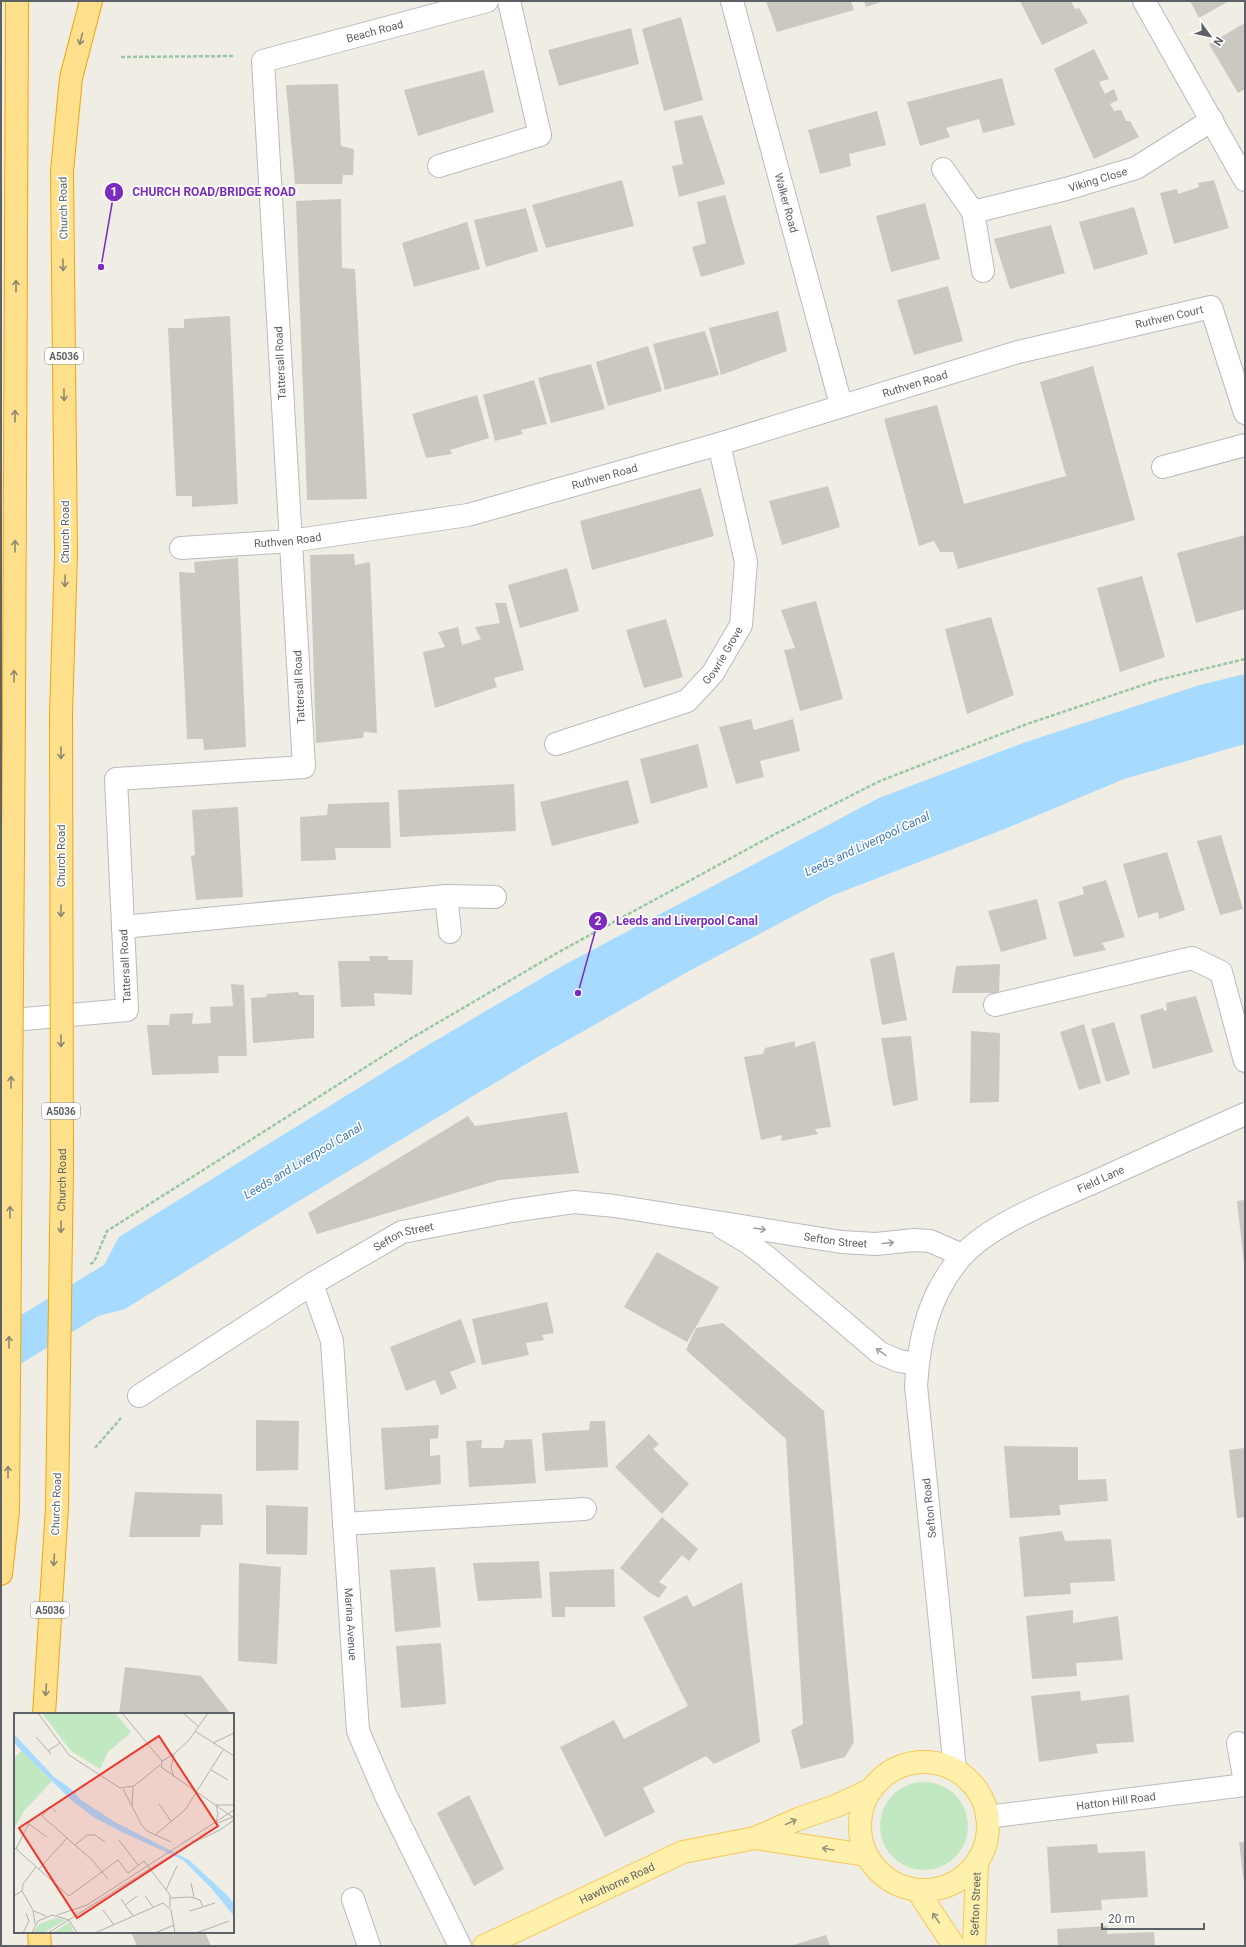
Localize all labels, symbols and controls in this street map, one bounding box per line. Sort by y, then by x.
north arrow [1190,16,1230,56]
street label: Beach Road [345,18,405,45]
one-way arrow [77,32,84,45]
text: N [1210,34,1226,48]
street label: Viking Close [1067,165,1129,195]
street label: Walker Road [772,172,800,234]
street label: Church Road [56,177,71,239]
callout: CHURCH ROAD/BRIDGE ROAD [104,180,304,204]
text: 1 [111,185,117,199]
text: CHURCH ROAD/BRIDGE ROAD [132,185,296,199]
one-way arrow [59,258,67,271]
one-way arrow [12,280,20,293]
street label: Ruthven Court [1134,303,1205,331]
street label: Tattersall Road [272,326,289,400]
road number: A5036 [45,348,83,364]
street label: Ruthven Road [881,368,949,400]
one-way arrow [60,388,68,401]
one-way arrow [11,410,19,423]
street label: Ruthven Road [570,461,639,492]
street label: Church Road [59,501,72,563]
street label: Ruthven Road [254,531,322,550]
one-way arrow [11,540,19,553]
one-way arrow [61,574,69,587]
street label: Gowrie Grove [700,624,746,687]
street label: Tattersall Road [291,650,308,724]
one-way arrow [10,670,18,683]
one-way arrow [57,746,65,759]
water label: Leeds and Liverpool Canal [802,809,932,879]
street label: Church Road [55,825,68,887]
one-way arrow [57,904,65,917]
callout: Leeds and Liverpool Canal [588,909,766,933]
text: 2 [595,914,602,928]
text: Leeds and Liverpool Canal [616,914,758,928]
street label: Tattersall Road [117,929,134,1003]
one-way arrow [57,1034,65,1047]
one-way arrow [7,1076,15,1089]
road number: A5036 [42,1103,80,1119]
water label: Leeds and Liverpool Canal [241,1120,365,1202]
street label: Church Road [55,1149,69,1212]
street label: Field Lane [1075,1163,1126,1196]
one-way arrow [6,1206,14,1219]
one-way arrow [57,1220,65,1233]
street label: Sefton Street [371,1220,435,1254]
one-way arrow [753,1226,766,1234]
street label: Sefton Street [803,1230,868,1251]
one-way arrow [881,1239,894,1246]
one-way arrow [5,1336,13,1349]
one-way arrow [875,1348,886,1356]
one-way arrow [4,1466,12,1479]
street label: Church Road [49,1472,64,1536]
street label: Sefton Road [920,1477,939,1538]
one-way arrow [50,1553,57,1566]
street label: Marina Avenue [341,1587,359,1661]
road number: A5036 [31,1602,69,1618]
one-way arrow [42,1683,49,1696]
inset map [14,1713,234,1933]
street label: Hatton Hill Road [1076,1790,1157,1813]
one-way arrow [784,1818,796,1825]
one-way arrow [822,1845,835,1853]
street label: Hawthorne Road [577,1860,657,1907]
street label: Sefton Street [968,1872,984,1936]
scale bar [1102,1905,1204,1931]
text: 20 m [1108,1912,1135,1926]
one-way arrow [932,1913,940,1924]

